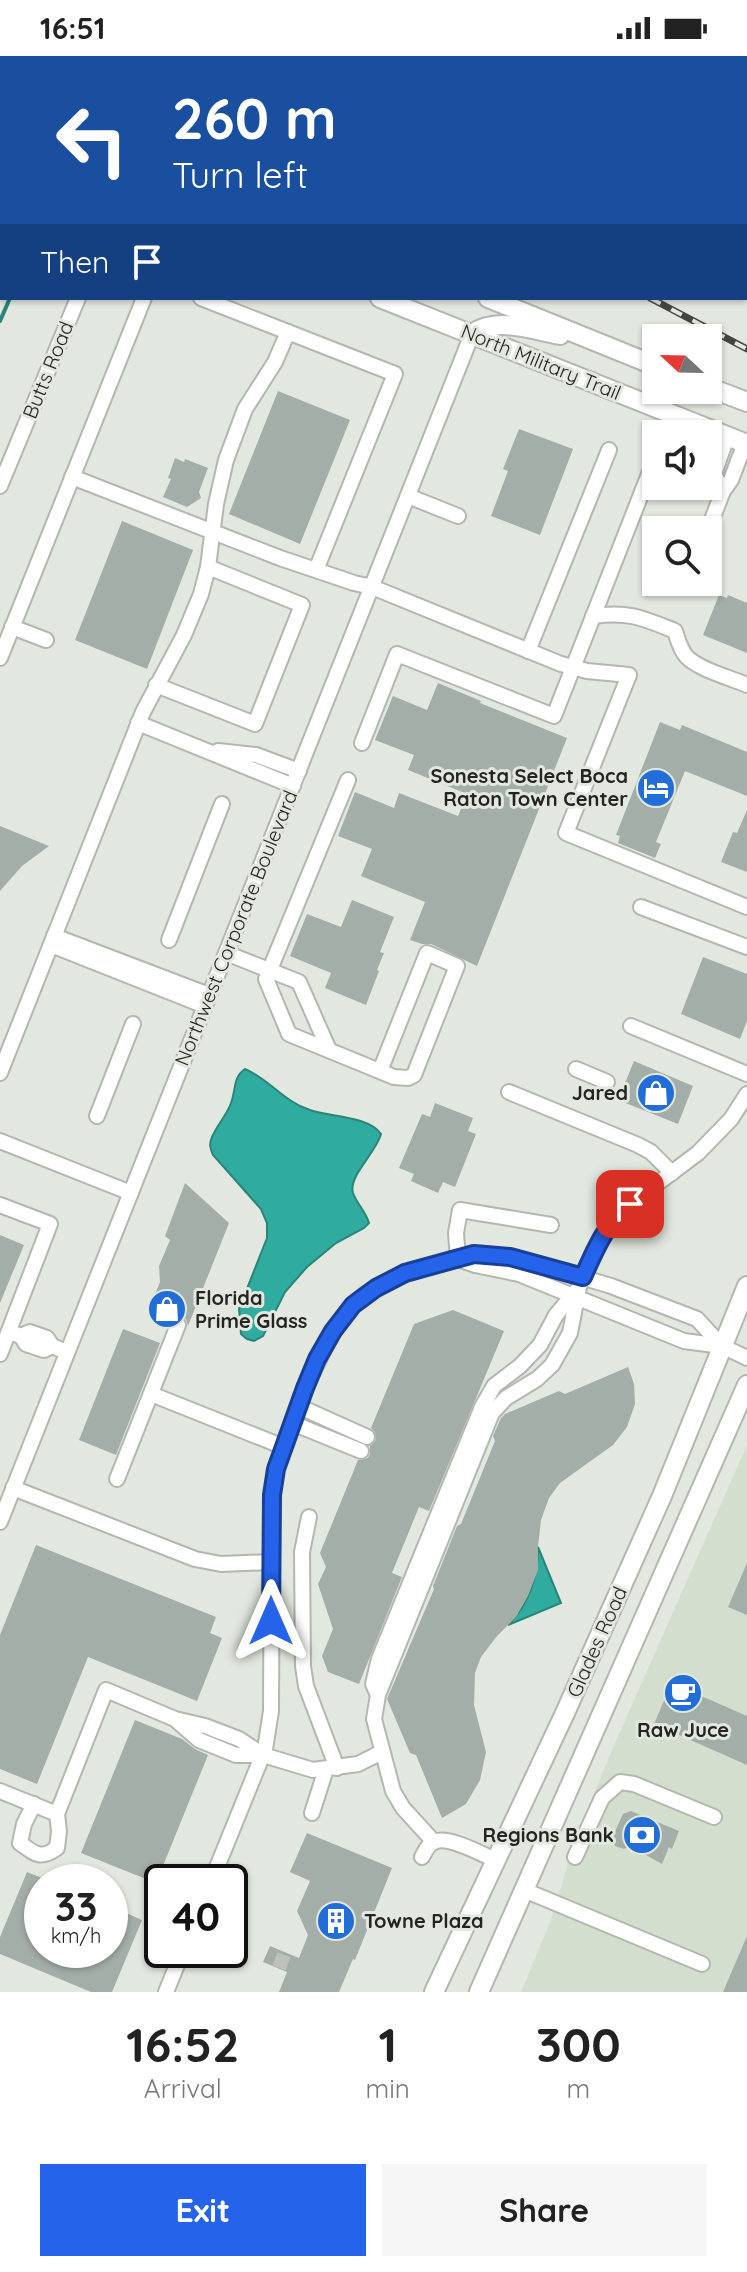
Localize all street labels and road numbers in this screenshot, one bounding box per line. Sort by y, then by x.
street label: Butts Road [17,317,78,422]
street label: North Military Trail [458,318,625,405]
street label: Northwest Corporate Boulevard [169,787,302,1069]
street label: Glades Road [561,1583,632,1701]

